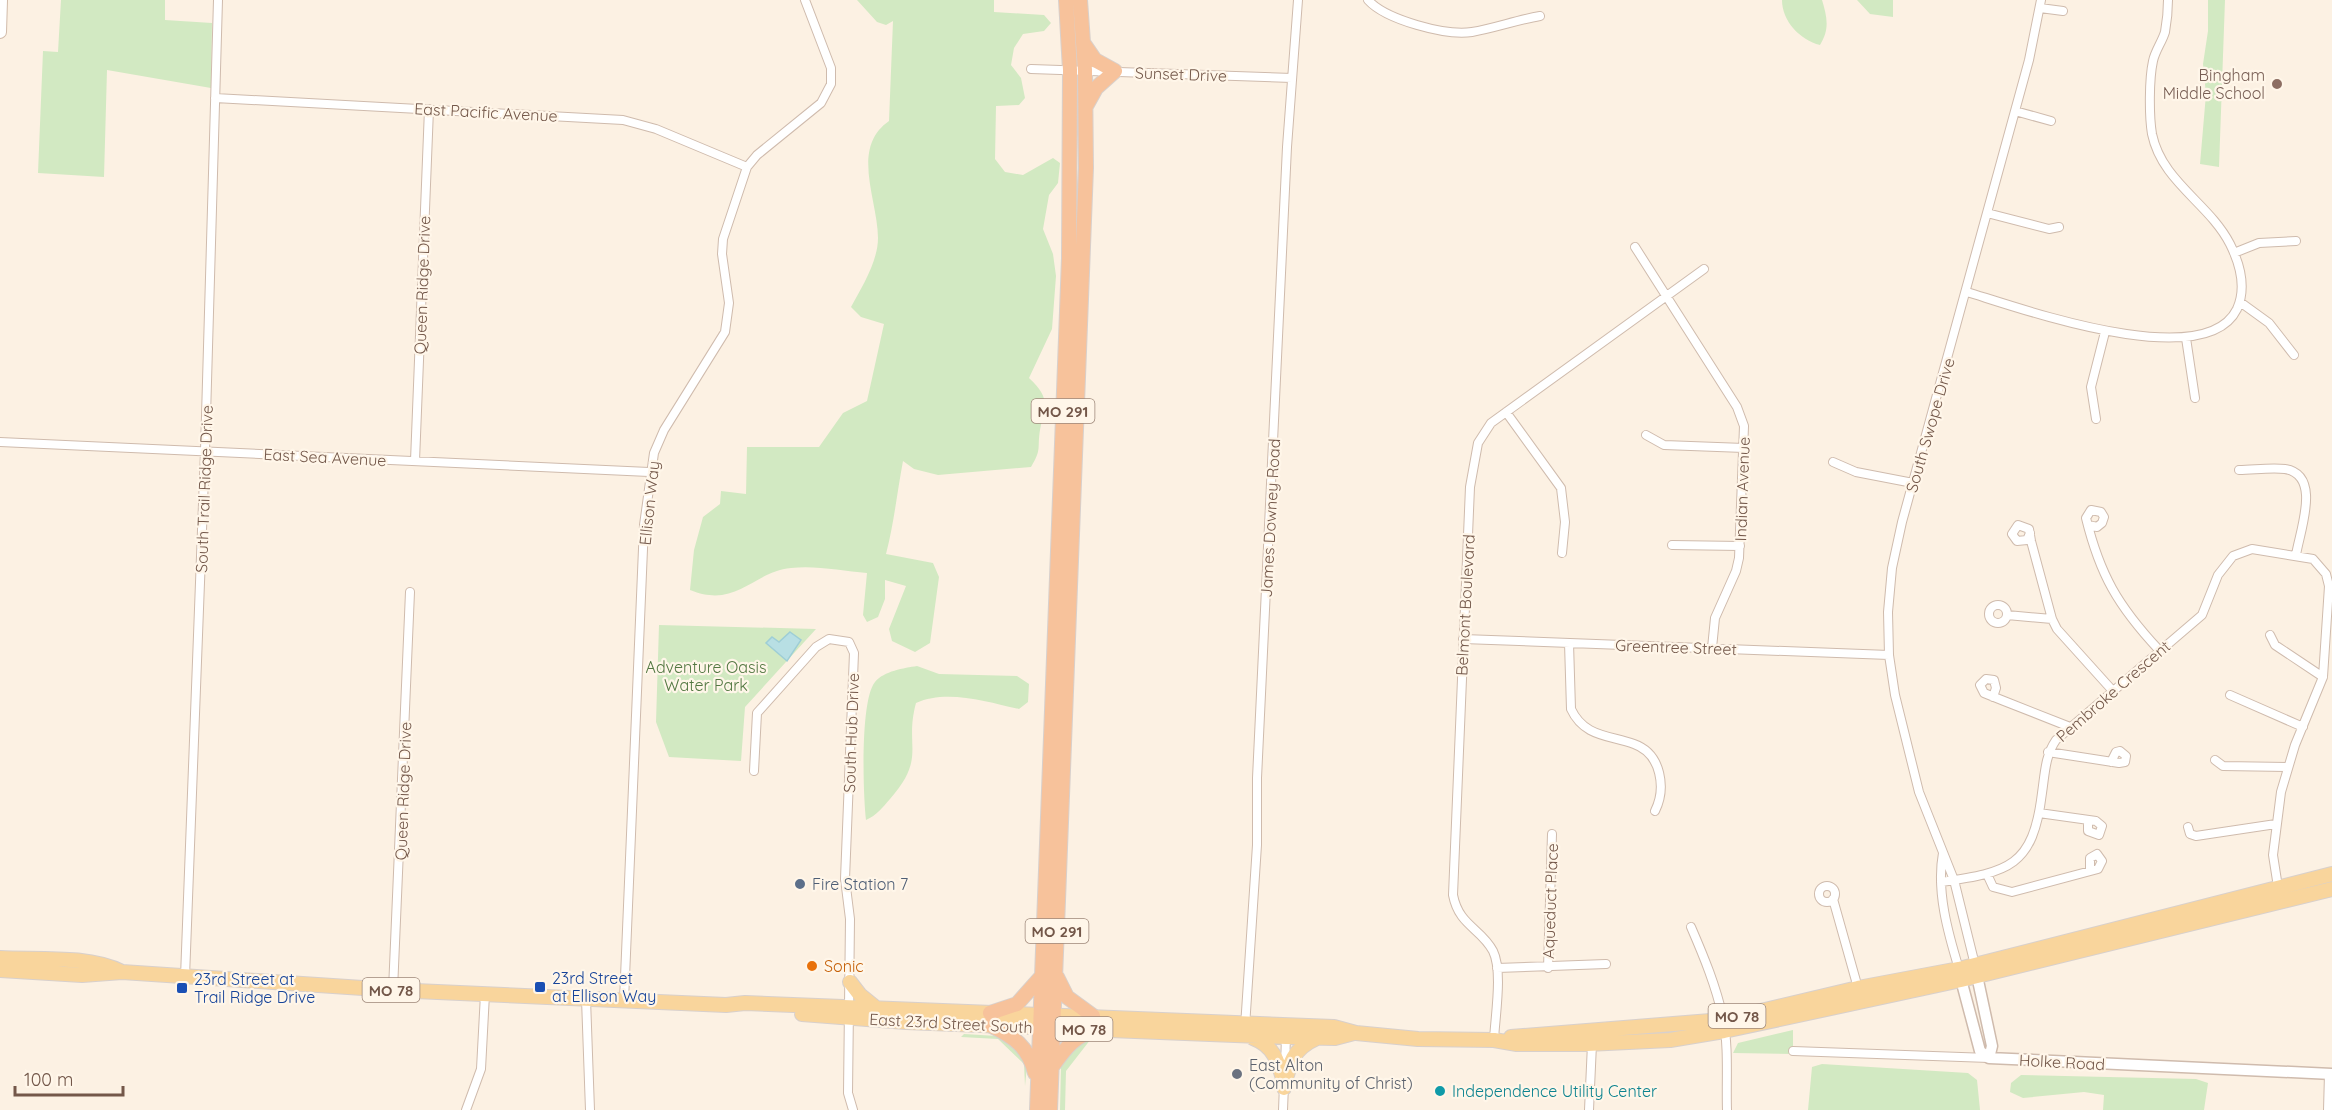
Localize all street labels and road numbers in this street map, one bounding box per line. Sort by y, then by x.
street label: Sunset Drive [1135,62,1227,86]
street label: East Pacific Avenue [414,98,558,126]
street label: Queen Ridge Drive [410,215,434,355]
street label: South Swope Drive [1901,355,1959,495]
road number: MO 291 [1032,399,1094,423]
street label: South Trail Ridge Drive [191,405,217,573]
street label: Indian Avenue [1730,436,1754,542]
street label: James Downey Road [1256,438,1284,598]
street label: East Sea Avenue [263,444,387,470]
street label: Ellison Way [635,460,663,546]
street label: Belmont Boulevard [1451,534,1479,676]
street label: Greentree Street [1615,635,1737,659]
street label: Pembroke Crescent [2052,636,2174,746]
street label: South Hub Drive [839,673,863,793]
street label: Queen Ridge Drive [391,721,415,861]
street label: Aqueduct Place [1538,843,1562,959]
road number: MO 291 [1026,919,1088,943]
road number: MO 78 [362,978,420,1002]
road number: MO 78 [1708,1004,1766,1028]
street label: East 23rd Street South [869,1009,1033,1037]
road number: MO 78 [1056,1017,1112,1041]
street label: Holke Road [2018,1050,2106,1074]

